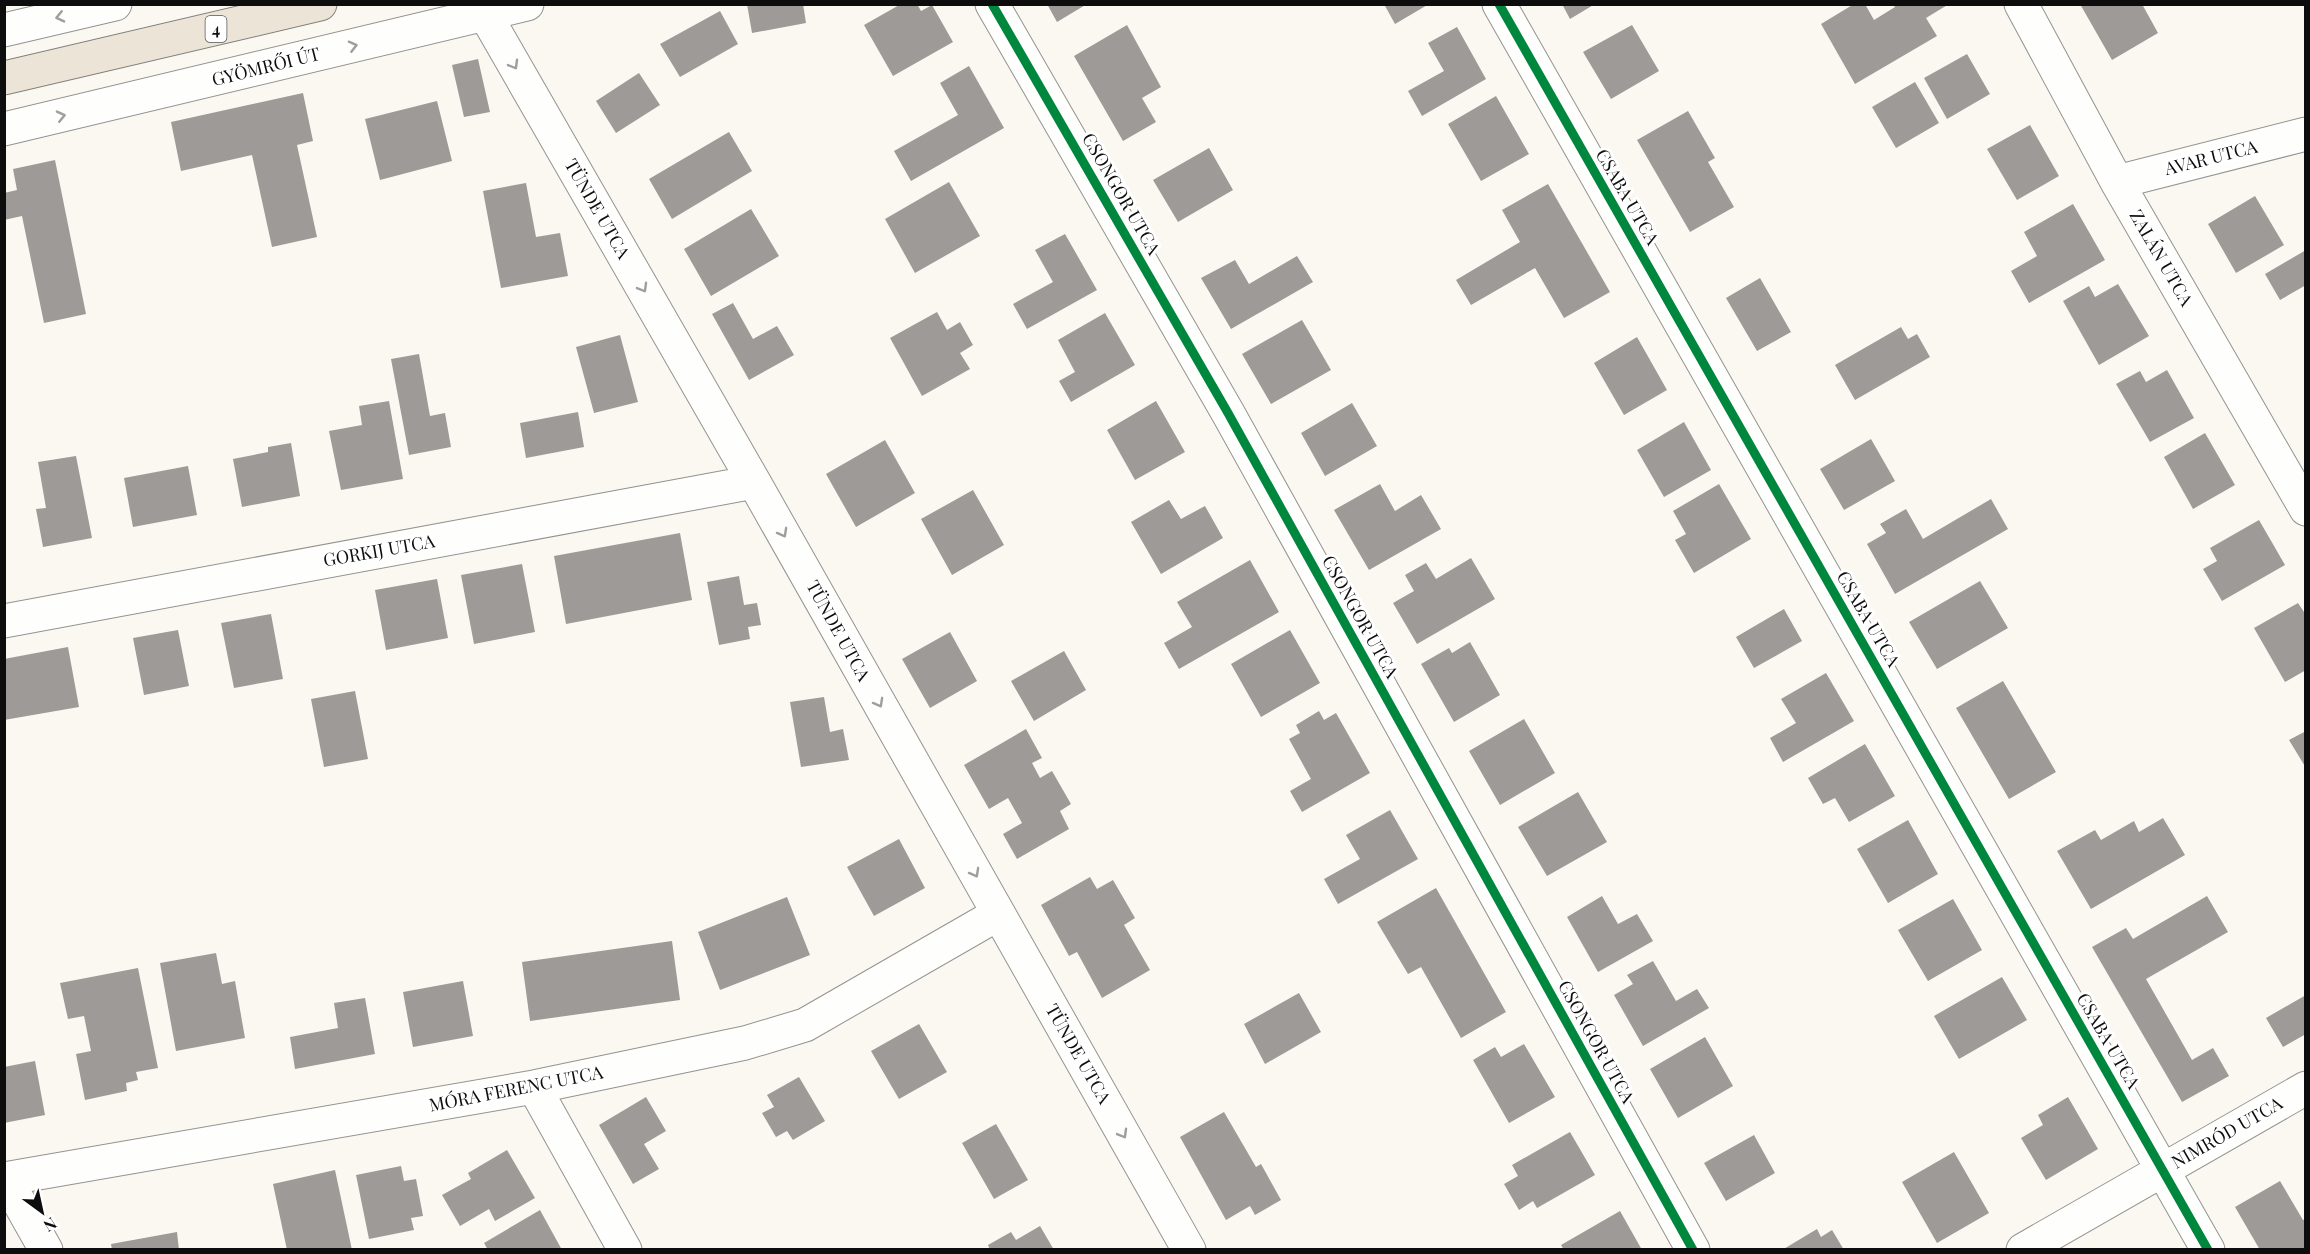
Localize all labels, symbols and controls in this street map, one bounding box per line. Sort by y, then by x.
one-way arrow [55,10,65,23]
road number: 4 [206,16,226,42]
one-way arrow [348,40,358,53]
street label: GYÖMRŐI ÚT [209,41,322,91]
one-way arrow [506,59,518,69]
one-way arrow [56,110,66,123]
street label: CSONGOR UTCA [1077,128,1167,259]
street label: AVAR UTCA [2161,134,2260,180]
street label: CSABA UTCA [1591,144,1665,249]
street label: TÜNDE UTCA [560,154,636,263]
street label: ZALÁN UTCA [2125,205,2199,311]
one-way arrow [636,282,647,293]
one-way arrow [776,527,787,537]
street label: GORKIJ UTCA [321,528,437,572]
street label: CSONGOR UTCA [1317,551,1405,683]
street label: CSABA UTCA [1832,566,1906,671]
street label: TÜNDE UTCA [801,576,877,686]
one-way arrow [872,697,883,707]
one-way arrow [967,867,979,877]
street label: CSONGOR UTCA [1553,976,1641,1108]
street label: CSABA UTCA [2072,988,2146,1093]
street label: TÜNDE UTCA [1041,999,1117,1108]
street label: MÓRA FERENC UTCA [427,1059,605,1117]
street label: NIMRÓD UTCA [2167,1090,2287,1174]
one-way arrow [1116,1128,1127,1138]
north arrow [12,1182,72,1242]
text: N [40,1213,61,1237]

